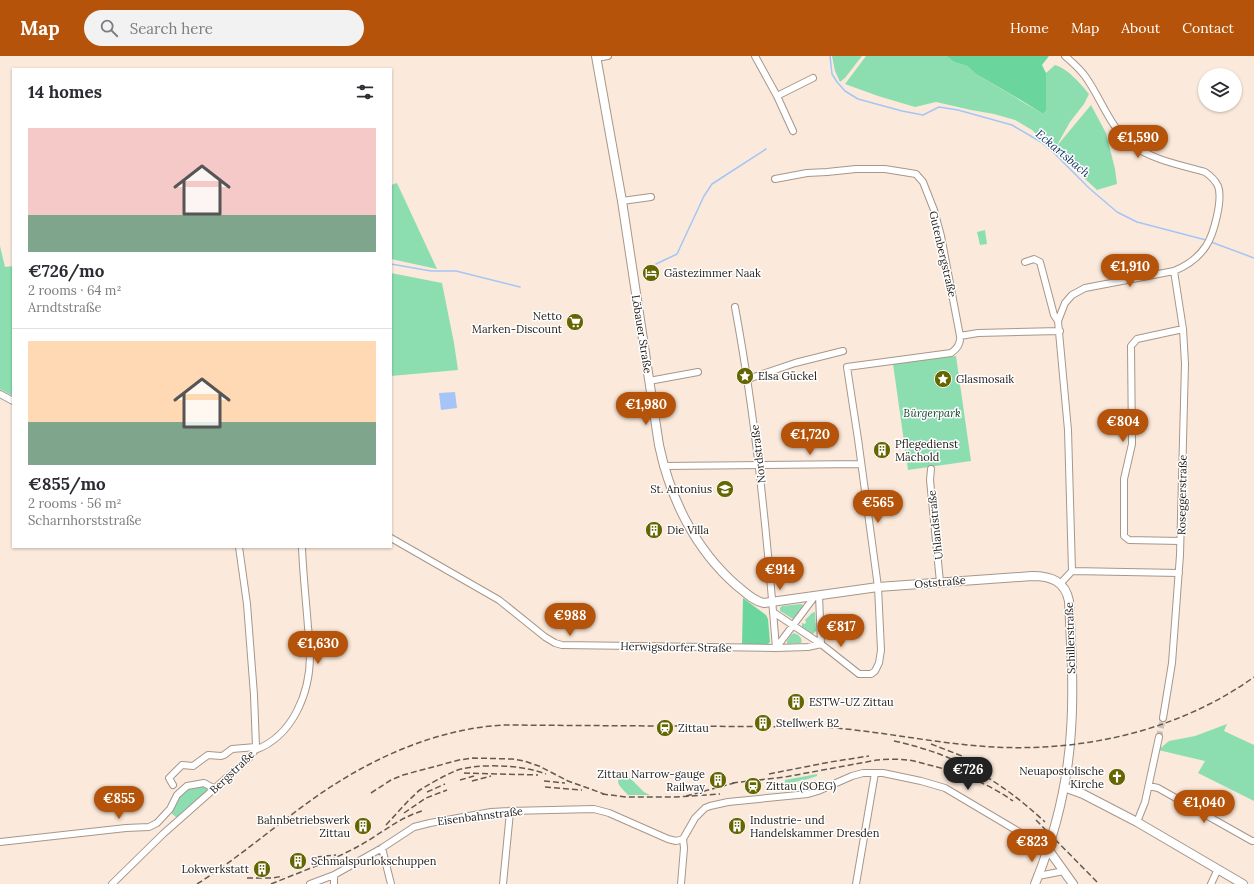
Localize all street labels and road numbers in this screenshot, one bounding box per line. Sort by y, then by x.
street label: Gutenbergstraße [926,209,960,299]
street label: Löbauer Straße [629,294,655,374]
street label: Nordstraße [747,424,769,484]
street label: Roseggerstraße [1174,455,1190,535]
street label: Uhlandstraße [924,489,946,561]
street label: Oststraße [914,573,966,591]
street label: Schillerstraße [1062,602,1078,674]
street label: Herwigsdorfer Straße [620,639,732,655]
street label: Bergstraße [207,747,257,797]
street label: Eisenbahnstraße [436,804,524,828]

